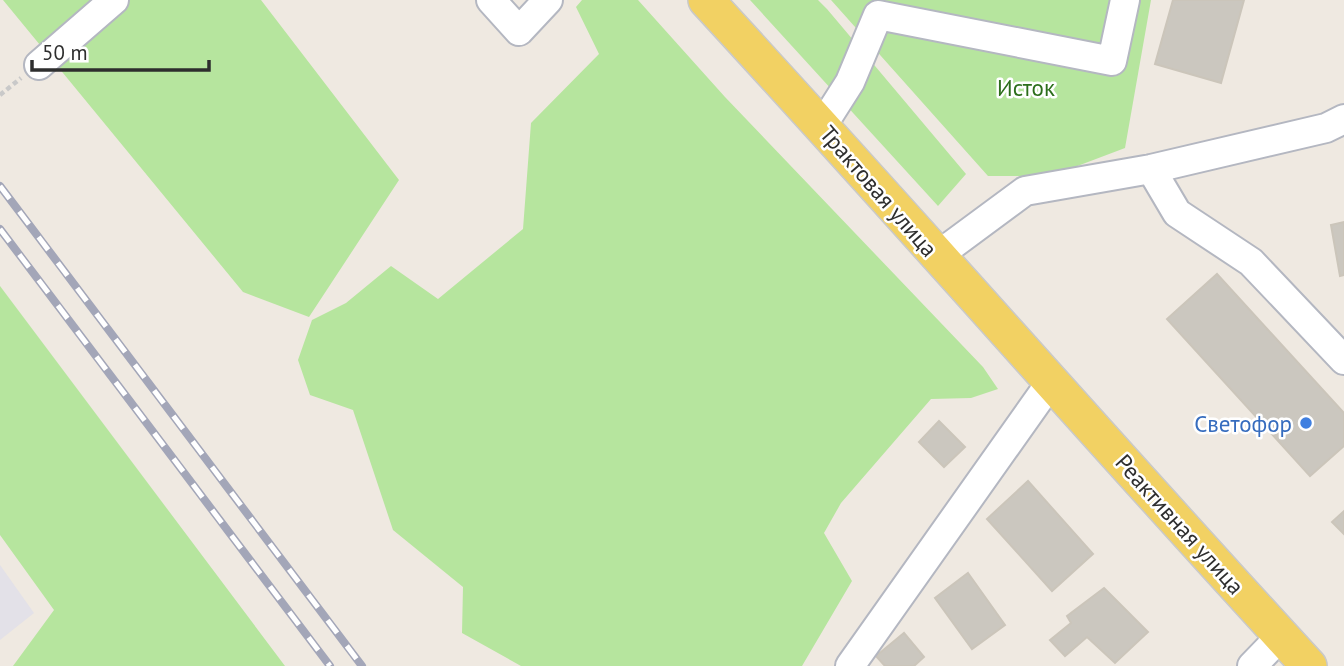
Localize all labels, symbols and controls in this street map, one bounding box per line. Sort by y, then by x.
scale bar [32,28,208,72]
text: 50 m [42,39,88,66]
park label: Исток [997,73,1055,102]
street label: Трактовая улица [814,119,944,263]
place label: Светофор [1194,409,1292,438]
marker: Светофор [1298,415,1314,431]
street label: Реактивная улица [1109,448,1251,600]

